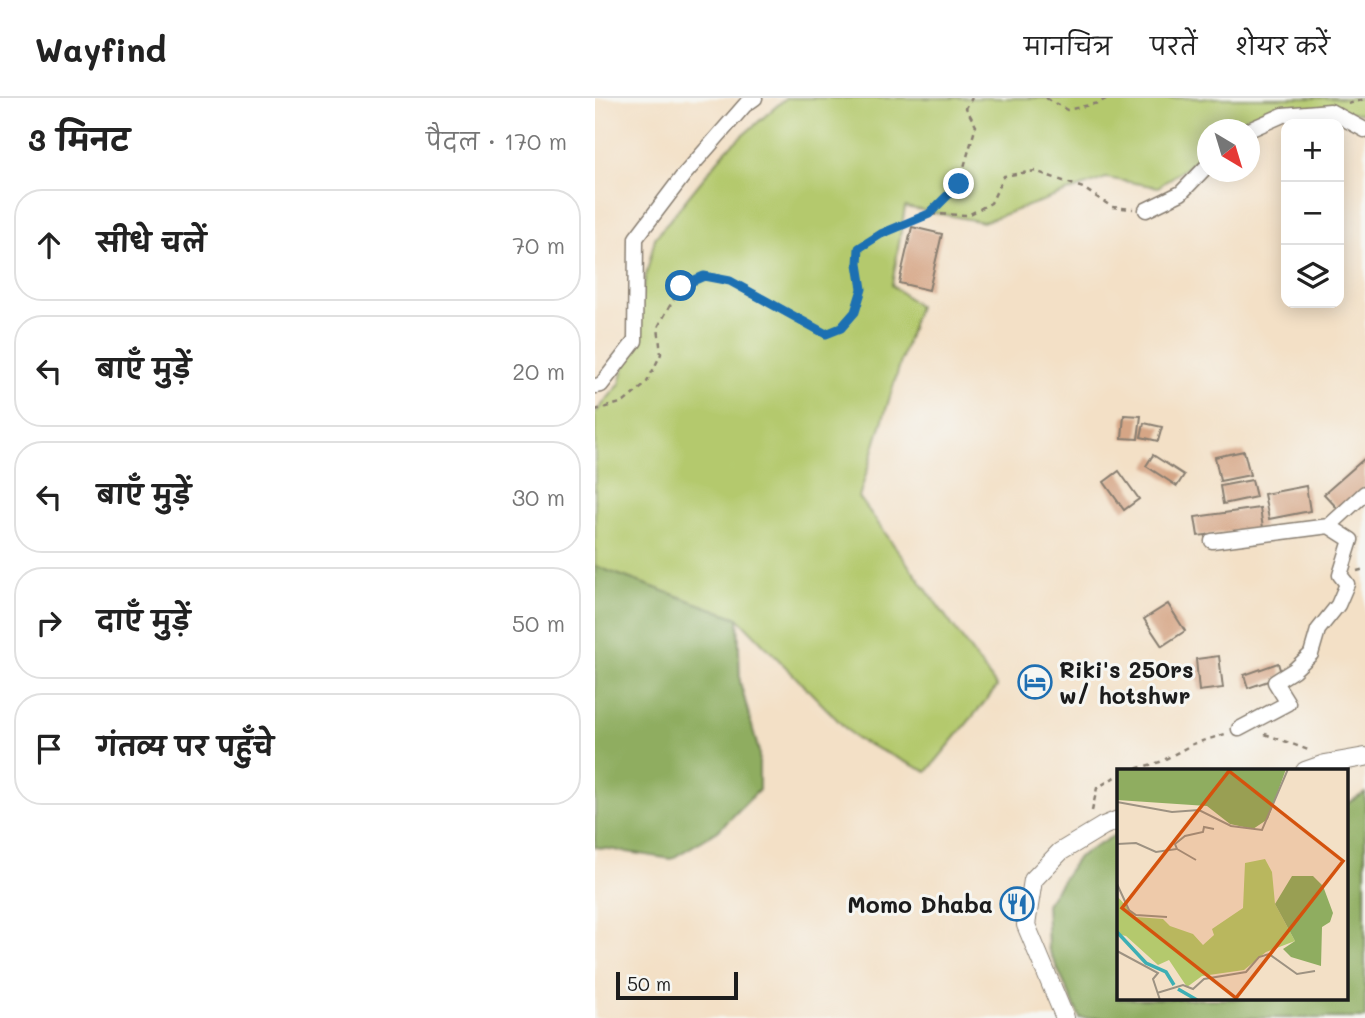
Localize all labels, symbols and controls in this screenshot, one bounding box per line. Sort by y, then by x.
text: Wayfind [35,27,166,70]
text: मानचित्र [1024,30,1112,61]
text: परतें [1150,30,1197,61]
text: शेयर करें [1235,30,1330,61]
text: 3 मिनट [28,119,130,159]
north arrow [1197,119,1260,182]
map controls [1281,119,1344,308]
button: + [1281,119,1344,182]
text: पैदल · 170 m [426,126,567,156]
route end [943,168,974,199]
button: − [1281,182,1344,245]
text: सीधे चलें [97,225,206,259]
icon: ahead [30,226,68,264]
text: 70 m [512,230,565,260]
button: layers [1281,245,1344,308]
route start [665,270,696,301]
text: बाएँ मुड़ें [97,351,191,385]
icon: left [30,352,68,390]
text: 20 m [512,356,565,386]
text: बाएँ मुड़ें [97,477,191,511]
icon: left [30,478,68,516]
text: 30 m [512,482,565,512]
text: दाएँ मुड़ें [97,603,190,637]
icon: right [30,604,68,642]
text: 50 m [512,608,565,638]
place label: Riki's 250rs w/ hotshwr [1059,654,1194,710]
hotel icon: Riki's 250rs w/ hotshwr [1016,663,1054,701]
text: गंतव्य पर पहुँचे [97,729,274,763]
icon: arrive [30,730,68,768]
inset map [1117,769,1347,1000]
restaurant icon: Momo Dhaba [998,885,1036,923]
place label: Momo Dhaba [847,889,993,919]
scale bar [616,969,739,1001]
text: 50 m [627,971,671,996]

